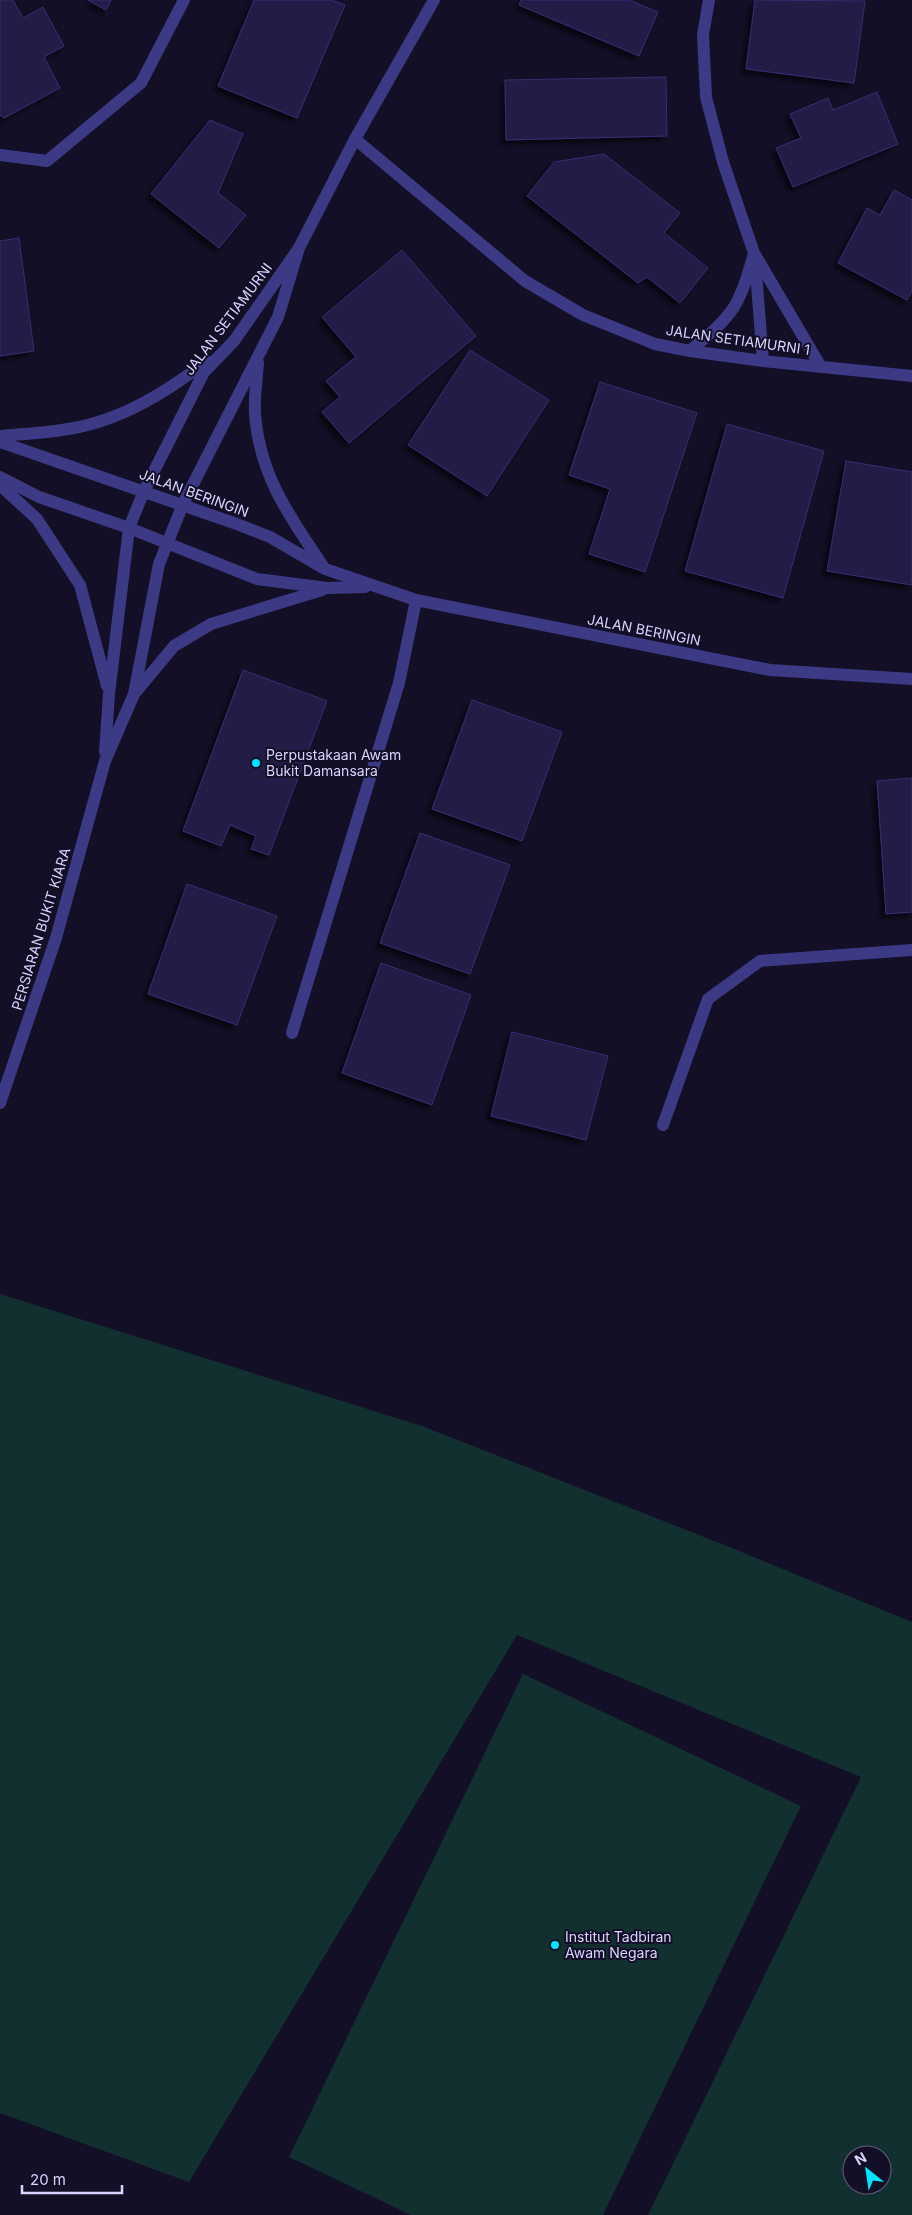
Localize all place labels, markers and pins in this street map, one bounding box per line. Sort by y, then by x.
place label: Perpustakaan Awam Bukit Damansara [266,746,401,779]
marker: Perpustakaan Awam Bukit Damansara [250,757,262,769]
place label: Institut Tadbiran Awam Negara [565,1928,672,1961]
marker: Institut Tadbiran Awam Negara [549,1939,561,1951]

